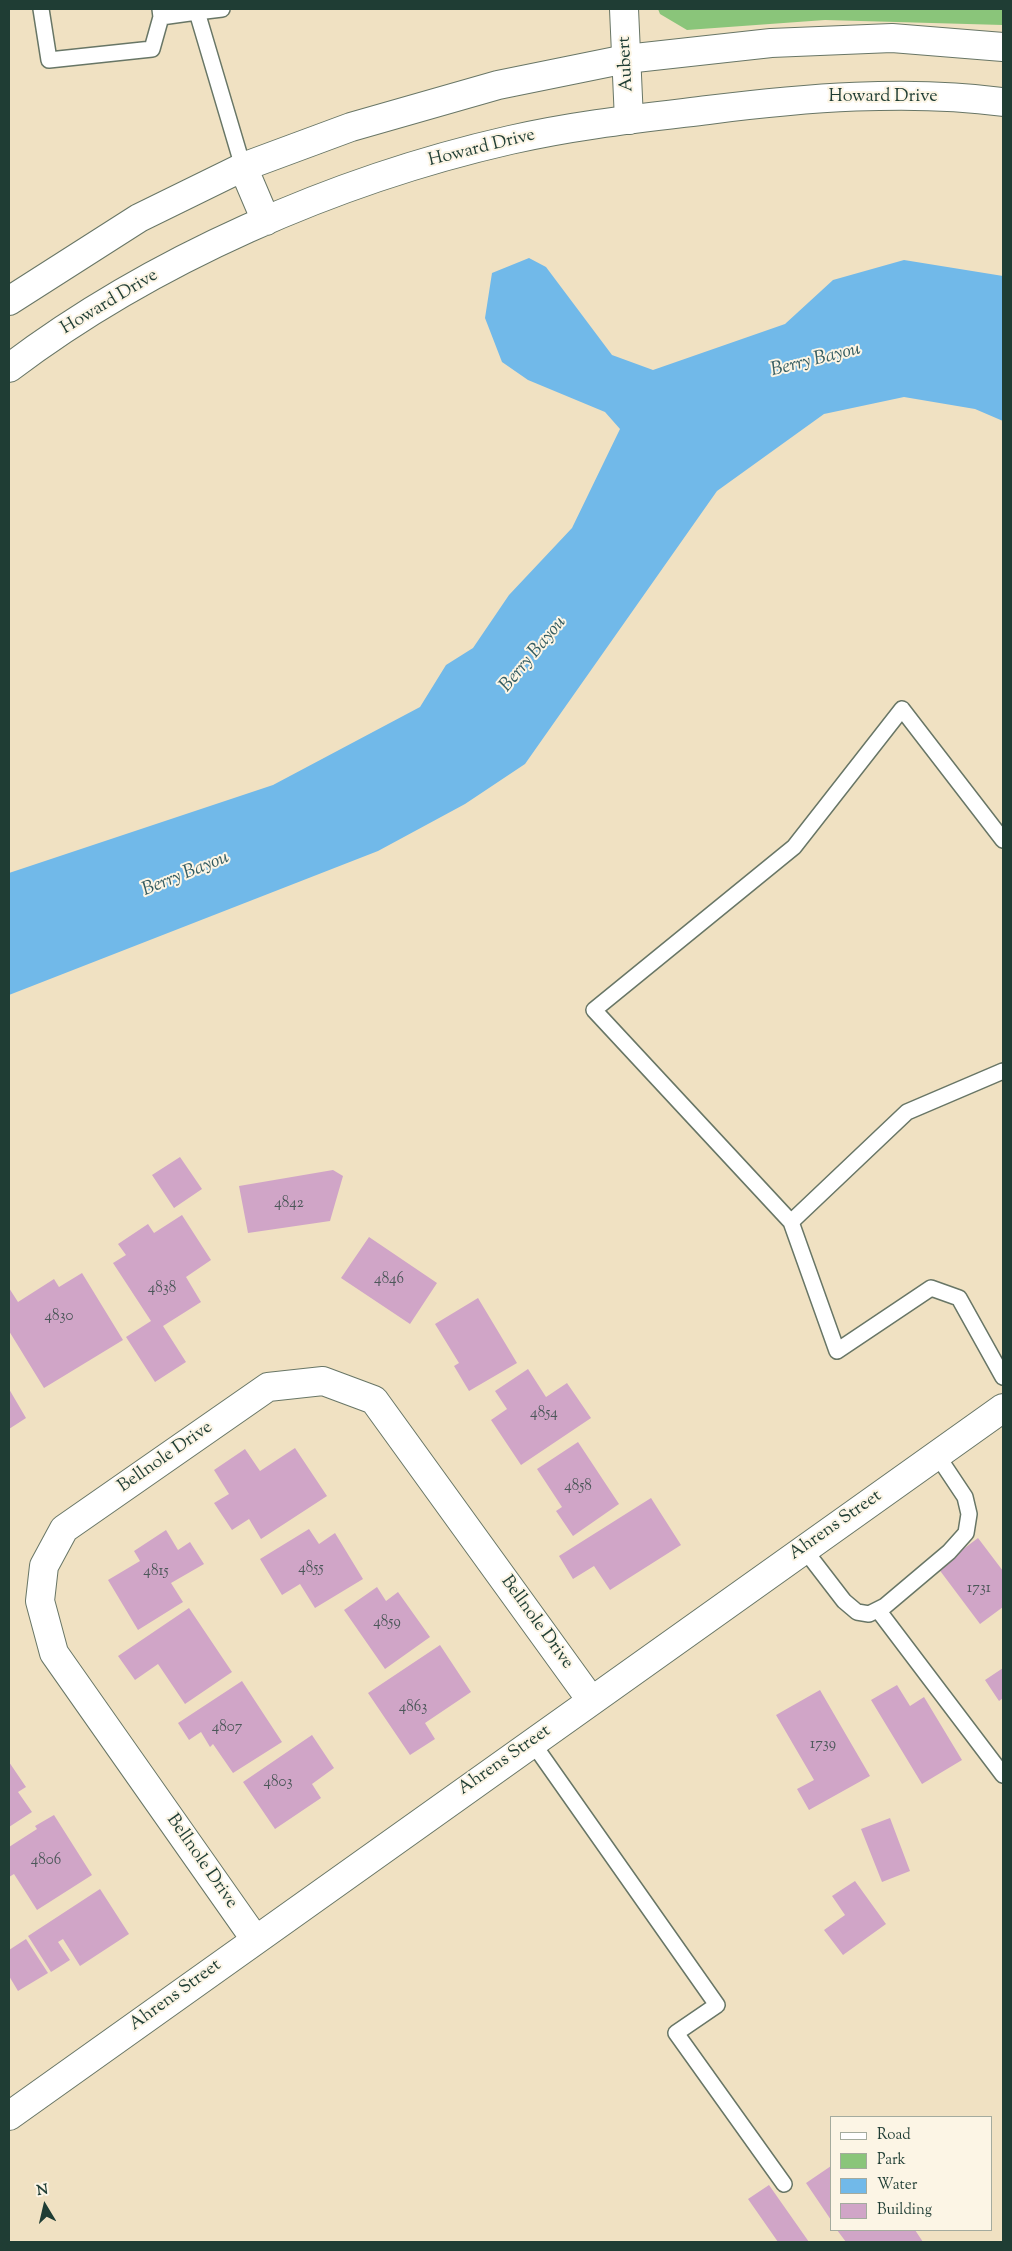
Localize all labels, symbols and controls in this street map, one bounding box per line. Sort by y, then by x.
street label: Aubert [615,36,639,92]
street label: Howard Drive [828,87,938,109]
street label: Howard Drive [426,125,538,173]
street label: Howard Drive [58,266,162,340]
water label: Berry Bayou [769,339,863,383]
water label: Berry Bayou [496,613,572,697]
water label: Berry Bayou [139,847,233,903]
house number: 4842 [274,1195,304,1213]
house number: 4846 [374,1271,404,1289]
house number: 4838 [148,1280,176,1298]
house number: 4830 [45,1308,73,1326]
house number: 4854 [530,1405,558,1423]
street label: Bellnole Drive [115,1418,217,1498]
house number: 4858 [564,1478,592,1496]
street label: Ahrens Street [786,1486,886,1566]
house number: 4855 [298,1560,324,1578]
house number: 4815 [143,1563,169,1581]
street label: Bellnole Drive [495,1572,577,1674]
house number: 1731 [967,1580,991,1598]
house number: 4859 [373,1614,401,1632]
house number: 4863 [399,1699,427,1717]
house number: 4807 [212,1719,242,1737]
street label: Ahrens Street [455,1721,555,1801]
house number: 1739 [810,1736,836,1754]
house number: 4803 [263,1774,293,1792]
street label: Bellnole Drive [161,1811,241,1913]
house number: 4806 [31,1852,61,1870]
street label: Ahrens Street [126,1955,226,2037]
legend [830,2116,992,2231]
text: Road [877,2125,911,2146]
text: Park [877,2150,906,2171]
text: Water [877,2175,917,2196]
text: N [36,2180,50,2202]
north arrow [20,2181,70,2231]
text: Building [877,2200,932,2221]

